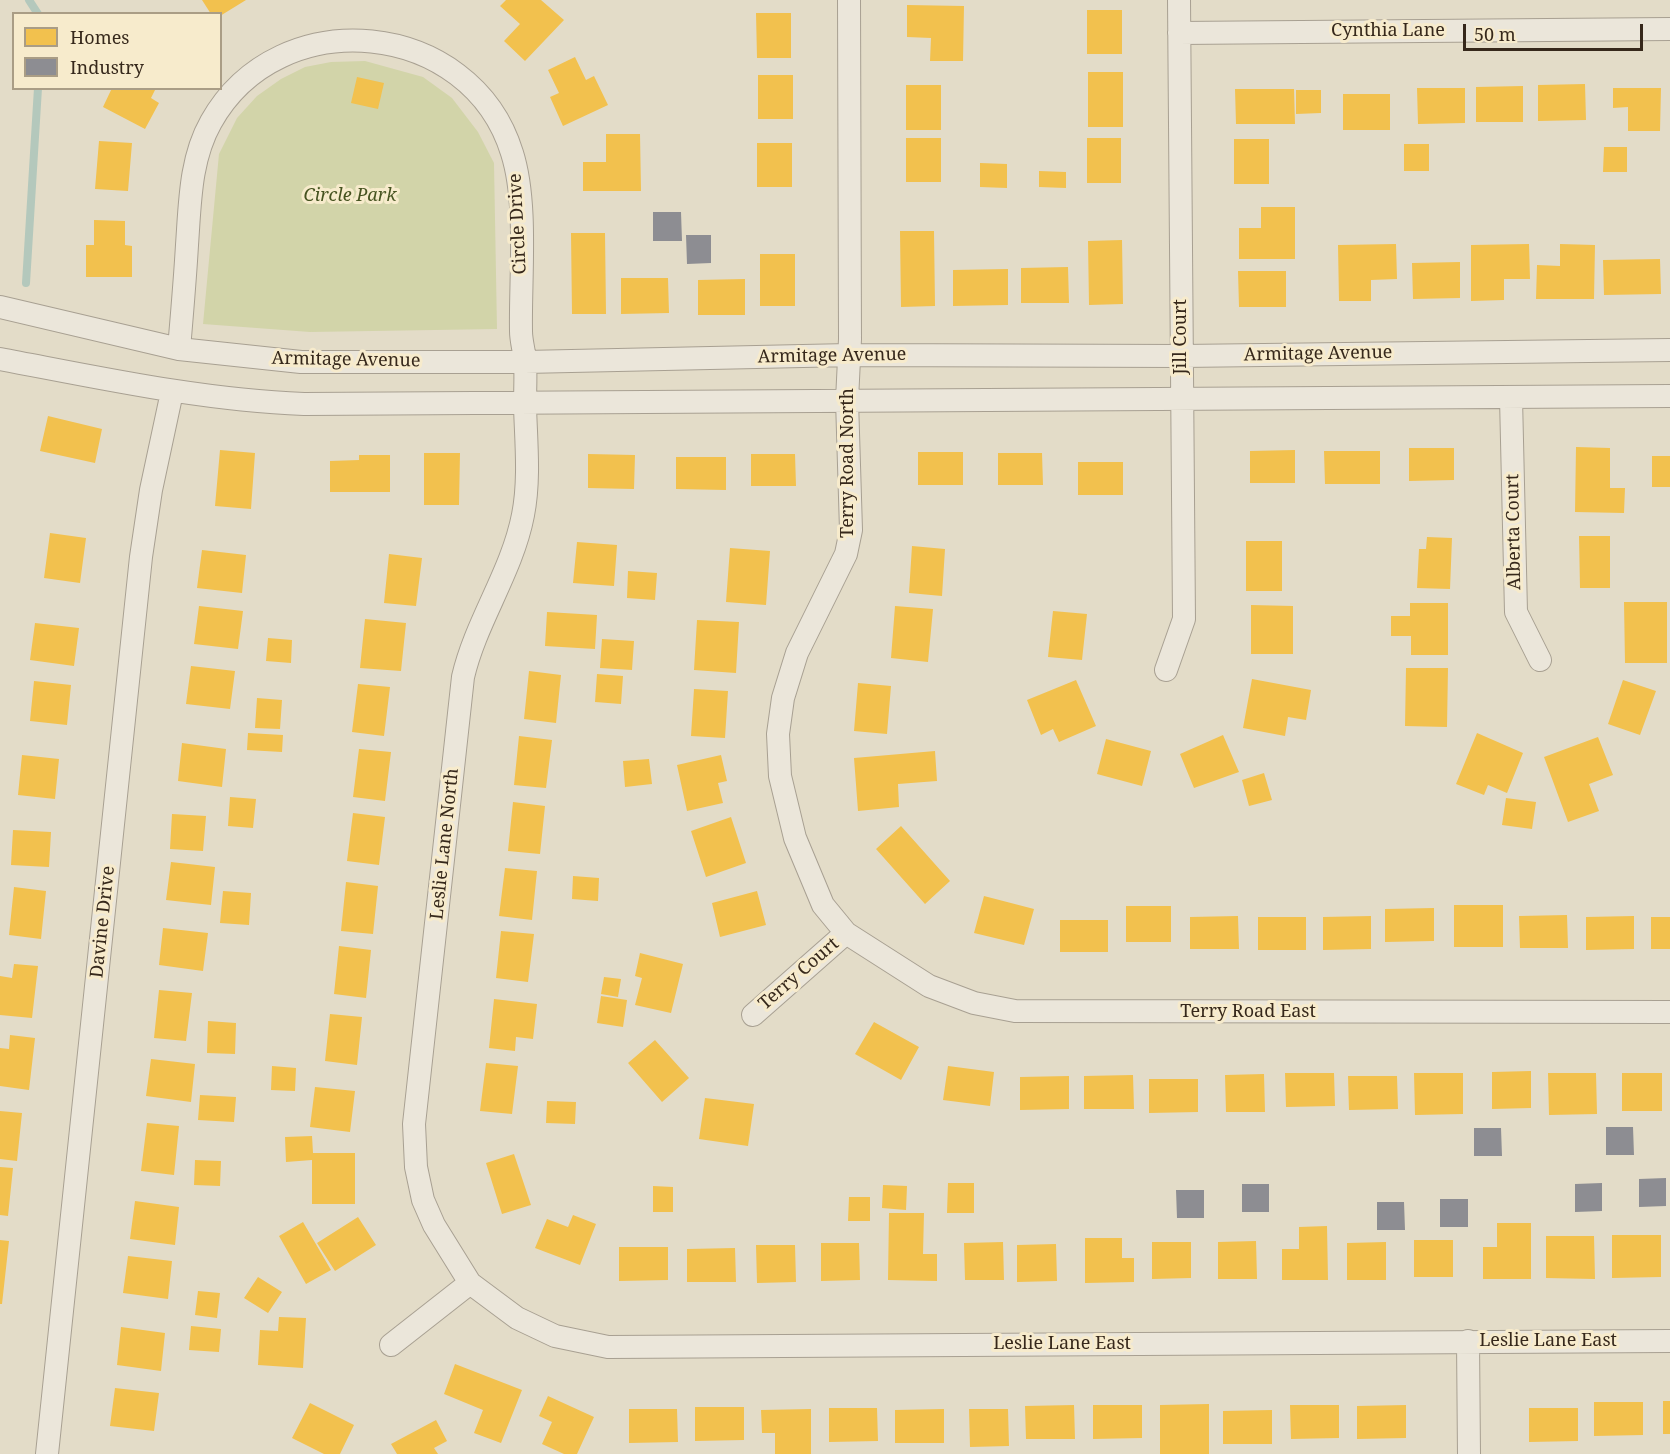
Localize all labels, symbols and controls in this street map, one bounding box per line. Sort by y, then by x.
legend [12,12,222,90]
scale bar [1466,12,1646,50]
street label: Cynthia Lane [1331,20,1445,42]
text: 50 m [1474,22,1516,46]
text: Homes [70,25,129,49]
text: Industry [70,55,144,79]
street label: Circle Drive [505,173,531,275]
park label: Circle Park [304,185,396,207]
street label: Jill Court [1170,299,1192,375]
street label: Armitage Avenue [1243,342,1393,366]
street label: Armitage Avenue [757,344,907,368]
street label: Armitage Avenue [271,348,421,372]
street label: Terry Road North [837,388,859,538]
street label: Alberta Court [1502,474,1526,590]
street label: Leslie Lane North [426,767,464,921]
street label: Davine Drive [86,865,120,979]
street label: Terry Court [754,933,844,1015]
street label: Terry Road East [1180,1001,1316,1023]
street label: Leslie Lane East [1479,1330,1617,1352]
street label: Leslie Lane East [993,1333,1131,1355]

